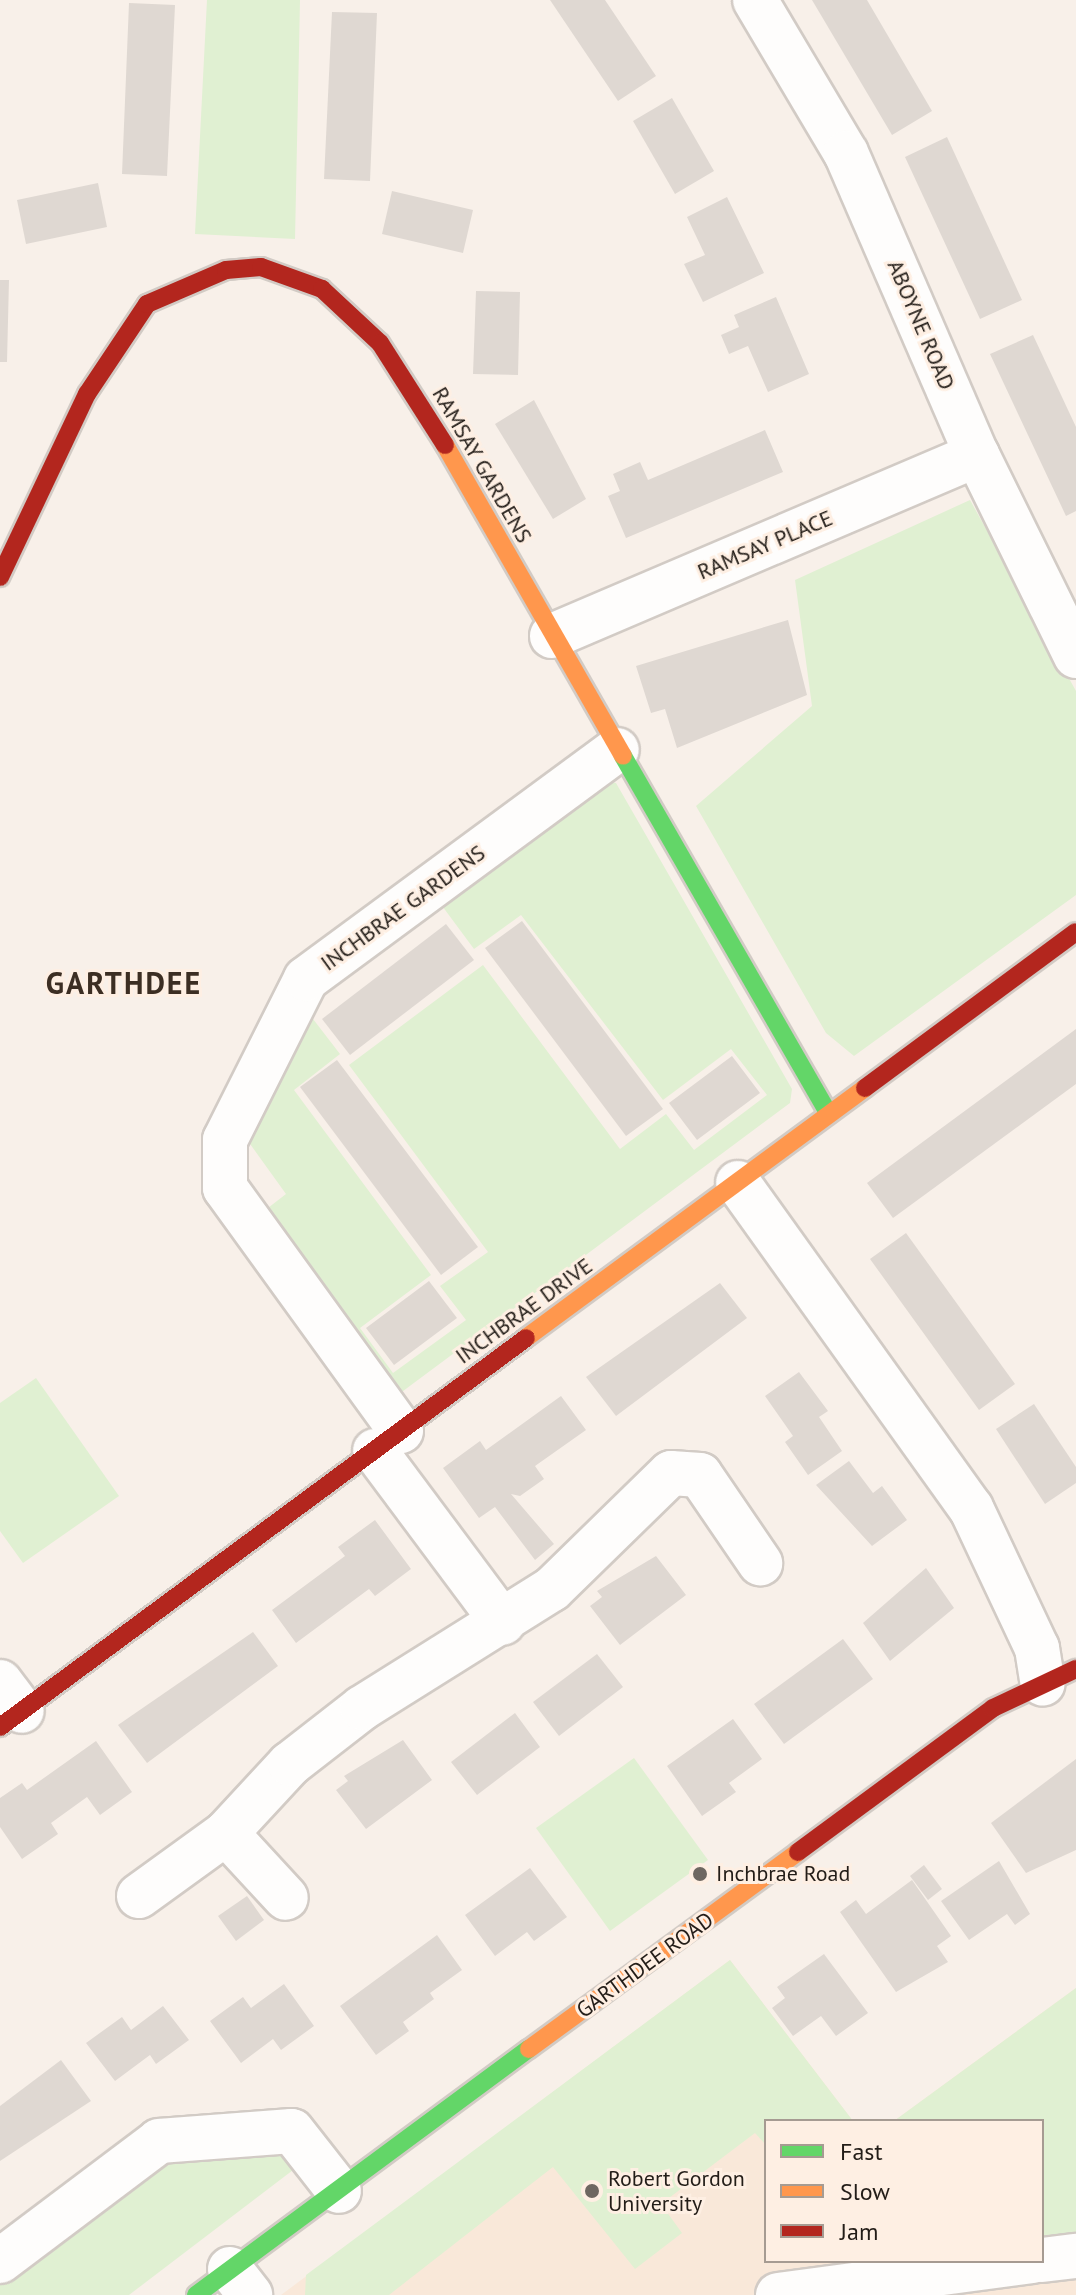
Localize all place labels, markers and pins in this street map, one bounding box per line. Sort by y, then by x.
place label: Inchbrae Road [716,1861,850,1887]
marker: Inchbrae Road [691,1865,709,1883]
place label: Robert Gordon University [608,2165,745,2216]
marker: Robert Gordon University [583,2182,601,2200]

